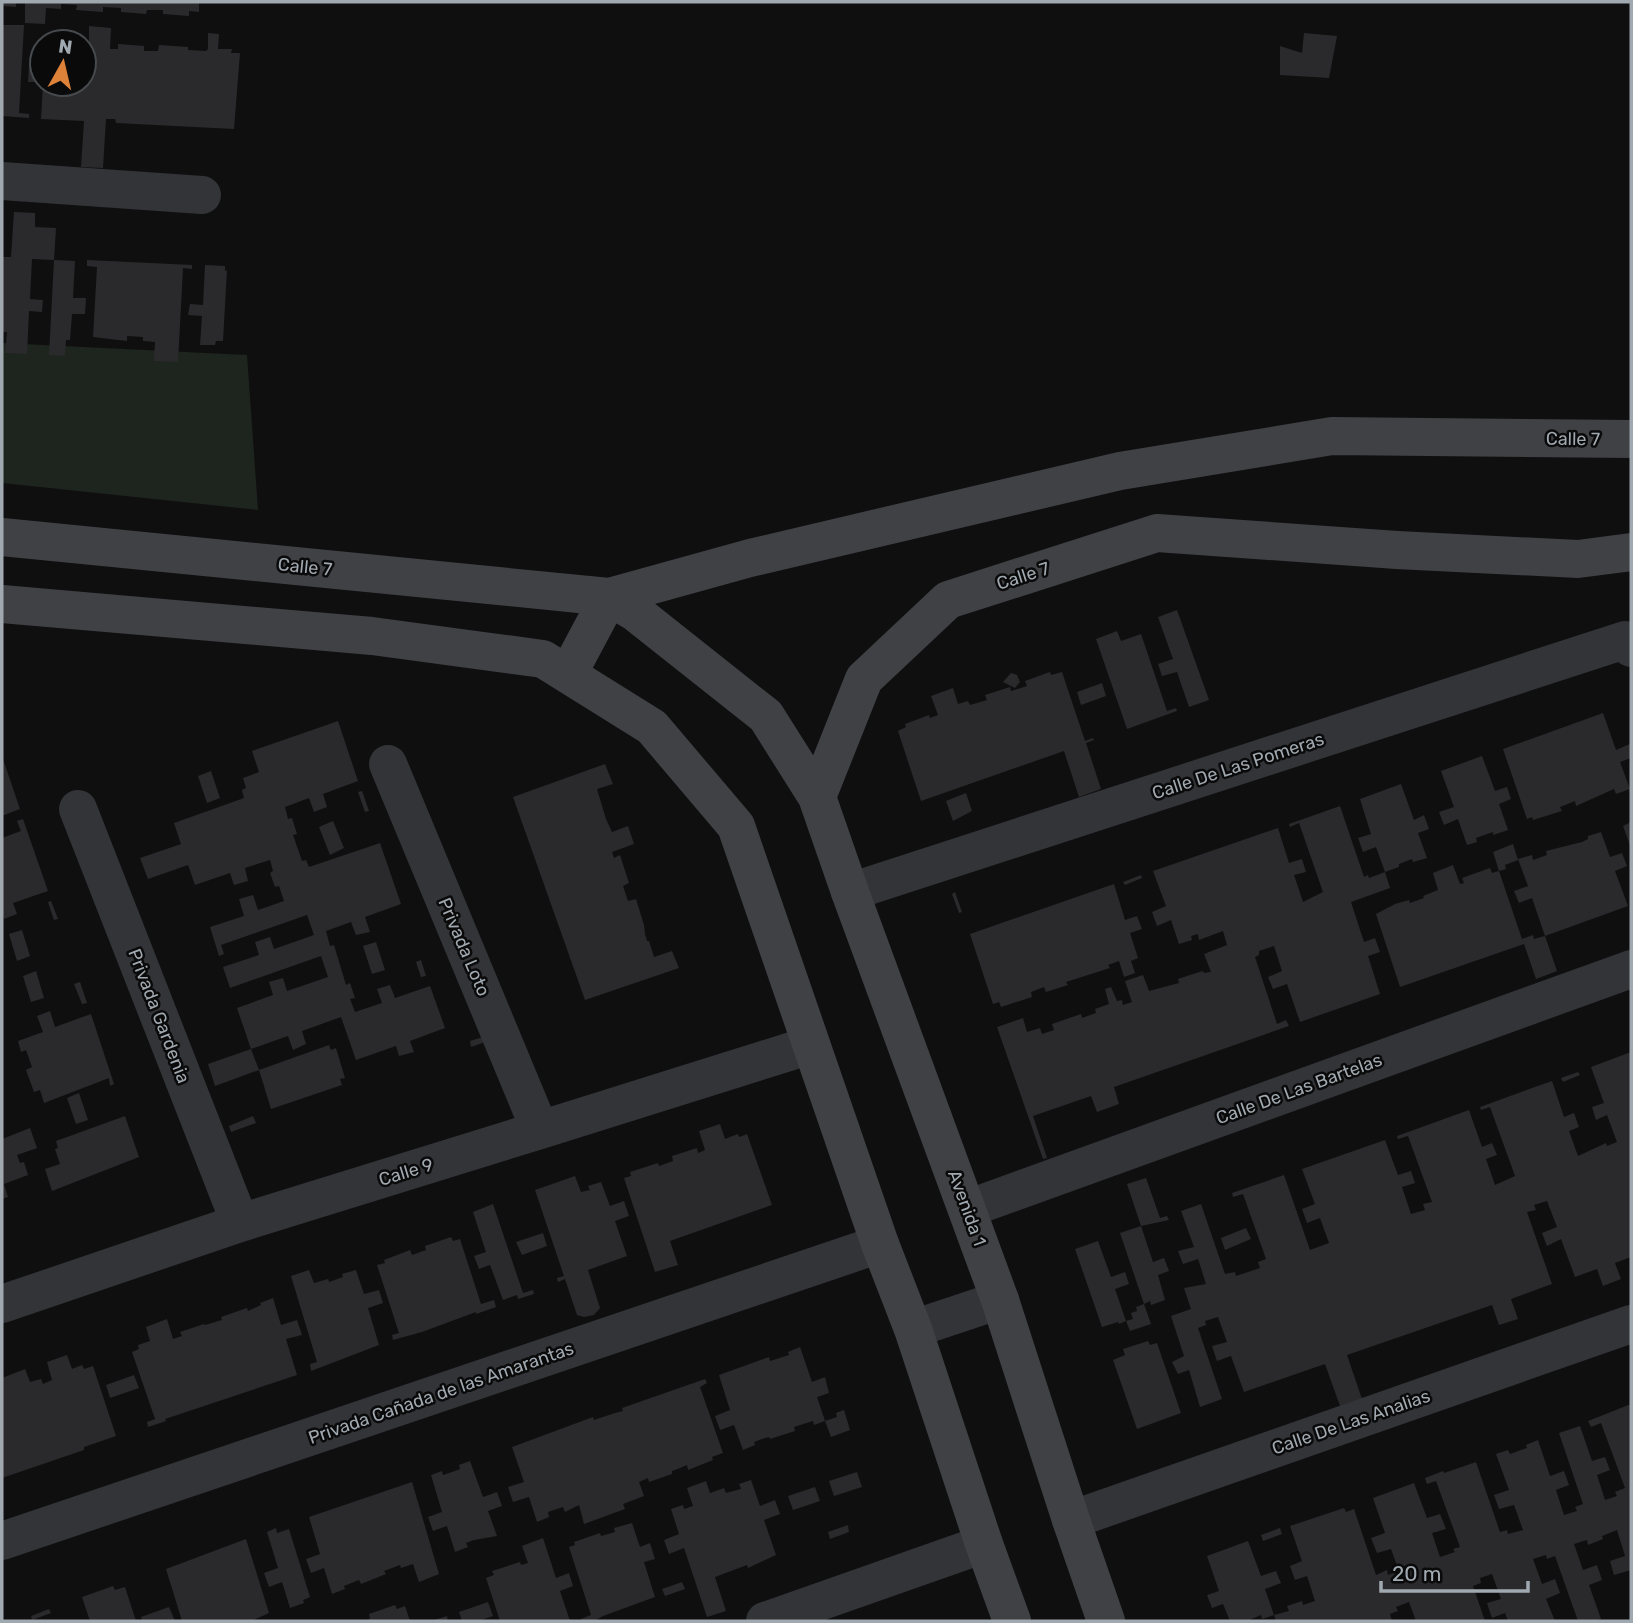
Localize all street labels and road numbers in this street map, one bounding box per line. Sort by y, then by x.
street label: Calle 7 [1546,428,1600,450]
street label: Calle 7 [277,553,333,581]
street label: Calle 7 [994,557,1052,595]
street label: Calle De Las Pomeras [1149,728,1327,804]
street label: Privada Loto [433,894,495,1000]
street label: Privada Gardenia [123,946,195,1086]
street label: Calle De Las Bartelas [1213,1049,1385,1129]
street label: Calle 9 [376,1153,436,1191]
street label: Avenida 1 [943,1167,991,1249]
street label: Privada Cañada de las Amarantas [305,1337,577,1449]
street label: Calle De Las Analias [1269,1385,1433,1459]

